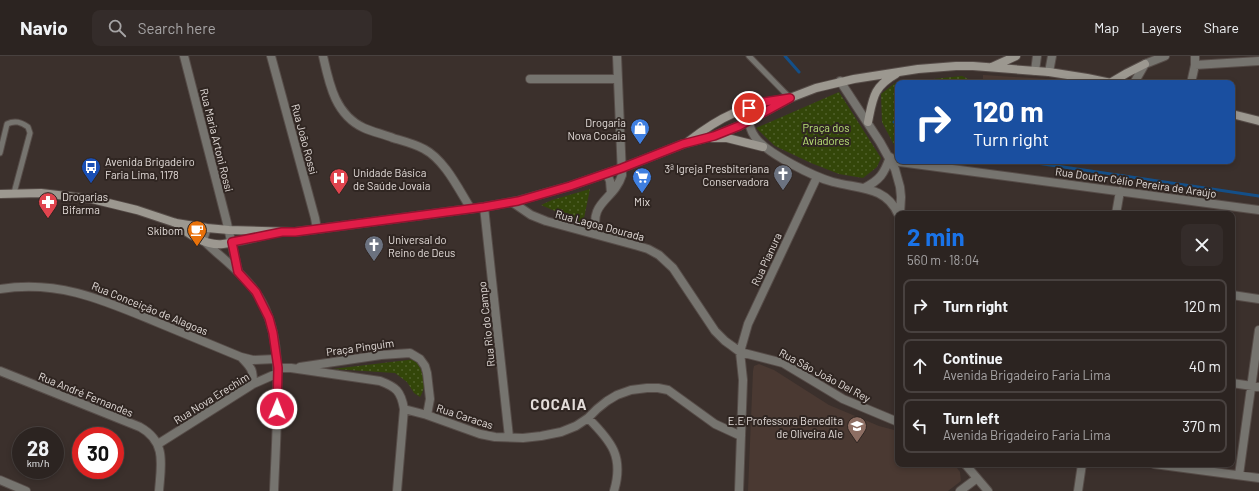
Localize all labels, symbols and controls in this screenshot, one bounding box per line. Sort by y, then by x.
search box [92,10,372,46]
text: Navio [20,16,68,39]
icon: search [106,17,128,39]
text: Search here [138,19,216,37]
text: Map [1094,19,1119,36]
text: Layers [1141,19,1182,36]
text: Share [1204,19,1239,36]
street label: Rua Maria Artoni Rossi [198,87,236,193]
pin [732,91,766,125]
text: 120 m [973,94,1044,128]
icon: right [907,96,959,148]
icon: arrive [738,97,760,119]
street label: Rua João Rossi [289,102,321,176]
place label: Drogaria Nova Cocaia [567,116,626,142]
shop icon: Drogaria Nova Cocaia [629,117,651,145]
park label: Praça dos Aviadores [802,121,850,147]
text: Turn right [973,128,1049,150]
place label: Avenida Brigadeiro Faria Lima, 1178 [105,155,195,181]
bus stop icon: Avenida Brigadeiro Faria Lima, 1178 [80,156,102,184]
place label: 3ª Igreja Presbiteriana Conservadora [665,162,769,188]
church icon: 3ª Igreja Presbiteriana Conservadora [772,163,794,191]
street label: Rua Doutor Célio Pereira de Araújo [1054,164,1218,200]
place label: Unidade Básica de Saúde Jovaia [353,166,430,192]
supermarket icon: Mix [631,166,653,194]
hospital icon: Unidade Básica de Saúde Jovaia [328,167,350,195]
place label: Drogarias Bifarma [62,190,108,216]
pharmacy icon: Drogarias Bifarma [37,191,59,219]
place label: Mix [634,195,650,208]
street label: Rua Lagoa Dourada [554,207,646,243]
cafe icon: Skibom [186,219,208,247]
text: 2 min [907,222,965,251]
place label: Skibom [147,224,183,237]
button: close [1181,224,1223,266]
street label: Rua Pianura [748,231,784,287]
place label: Universal do Reino de Deus [388,233,455,259]
church icon: Universal do Reino de Deus [363,234,385,262]
text: 560 m · 18:04 [907,252,979,268]
street label: Rua Conceição de Alagoas [90,279,210,337]
street label: Rua Rio do Campo [475,281,497,367]
icon: right [909,295,931,317]
text: Turn right [943,297,1008,315]
text: 120 m [1184,297,1221,315]
street label: Praça Pinguim [325,336,395,358]
street label: Rua São João Del Rey [777,345,873,405]
text: Continue [943,349,1003,367]
icon: ahead [909,355,931,377]
text: 40 m [1189,357,1221,375]
text: Avenida Brigadeiro Faria Lima [943,367,1111,383]
street label: Rua André Fernandes [37,369,135,419]
street label: Rua Nova Erechim [171,370,251,426]
position arrow [256,388,298,430]
district label: COCAIA [530,395,588,413]
street label: Rua Caracas [435,401,495,431]
text: Turn left [943,409,999,427]
place label: E.E Professora Benedita de Oliveira Ale [728,414,843,440]
school or university icon: E.E Professora Benedita de Oliveira Ale [846,415,868,443]
icon: left [909,415,931,437]
text: 370 m [1182,417,1221,435]
speed limit sign: 30 [72,427,124,479]
text: Avenida Brigadeiro Faria Lima [943,427,1111,443]
text: 28 [27,436,49,460]
text: km/h [27,457,49,469]

